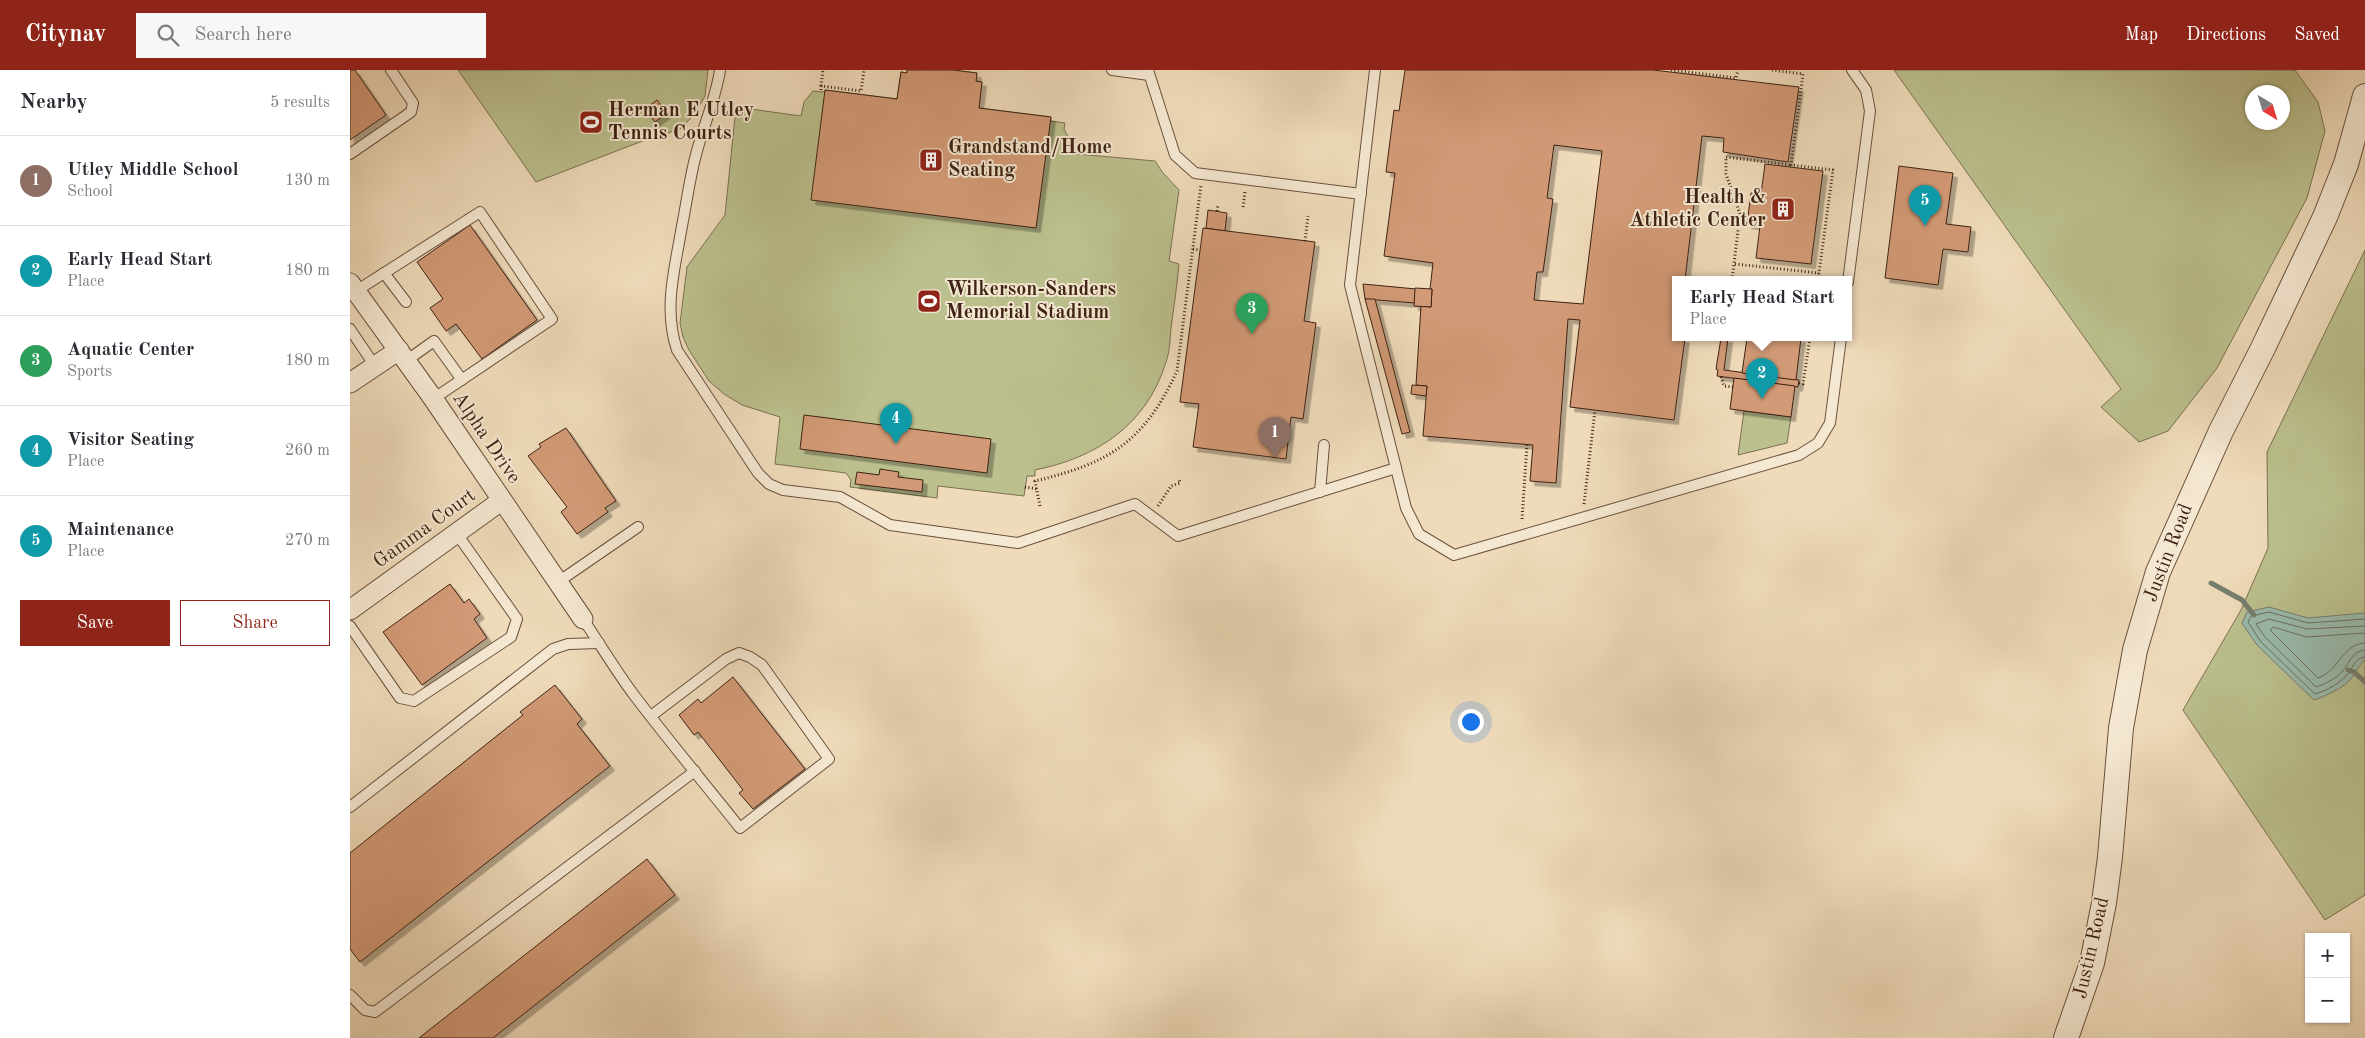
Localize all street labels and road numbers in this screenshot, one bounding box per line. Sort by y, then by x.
street label: Alpha Drive [448,389,524,487]
street label: Gamma Court [370,485,480,573]
street label: Justin Road [2141,501,2197,605]
street label: Justin Road [2071,895,2113,1001]

